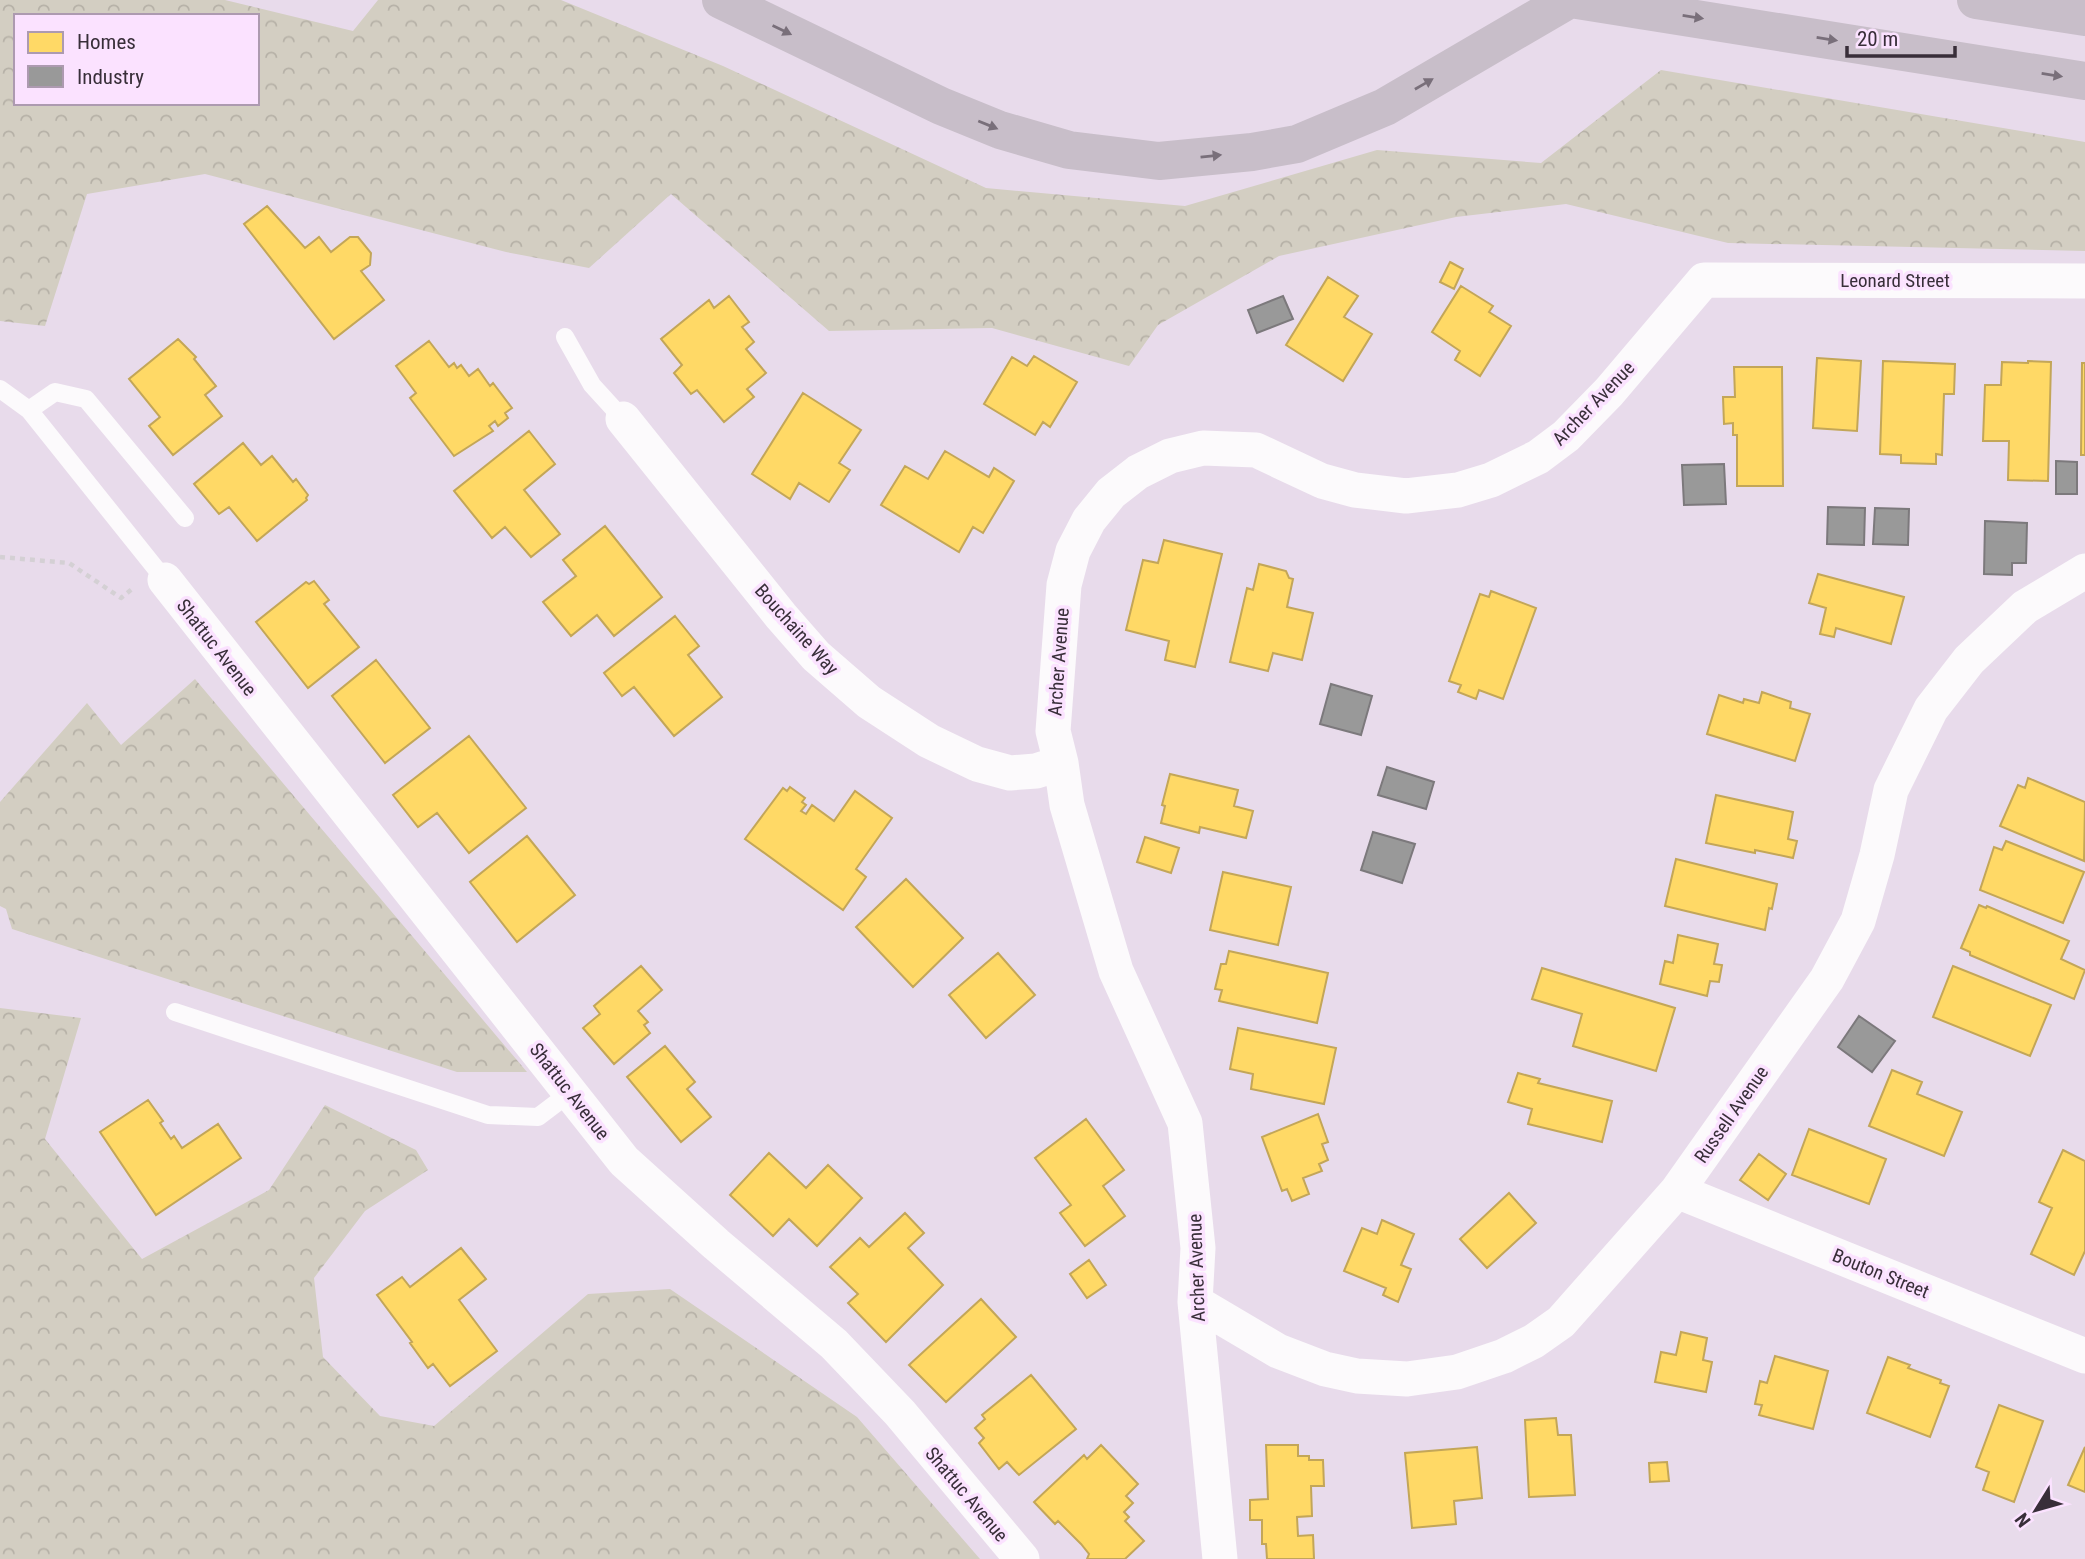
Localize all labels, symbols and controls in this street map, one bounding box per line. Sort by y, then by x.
one-way arrow [1682,12,1704,23]
legend [14,14,259,105]
scale bar [1847,14,1955,58]
one-way arrow [772,24,792,35]
text: 20 m [1857,27,1898,51]
text: Homes [77,30,136,54]
one-way arrow [1816,34,1838,45]
text: Industry [77,65,144,89]
one-way arrow [2041,70,2063,81]
one-way arrow [1415,78,1434,91]
one-way arrow [978,120,999,131]
one-way arrow [1200,150,1222,161]
street label: Leonard Street [1840,269,1950,292]
street label: Archer Avenue [1547,356,1639,450]
street label: Bouchaine Way [750,579,843,679]
street label: Shattuc Avenue [172,594,262,700]
street label: Archer Avenue [1043,607,1074,717]
street label: Shattuc Avenue [525,1038,615,1144]
street label: Russell Avenue [1689,1061,1773,1167]
street label: Archer Avenue [1183,1213,1210,1322]
street label: Bouton Street [1829,1244,1932,1303]
street label: Shattuc Avenue [920,1442,1013,1546]
north arrow [2001,1475,2071,1545]
text: N [2010,1508,2036,1531]

